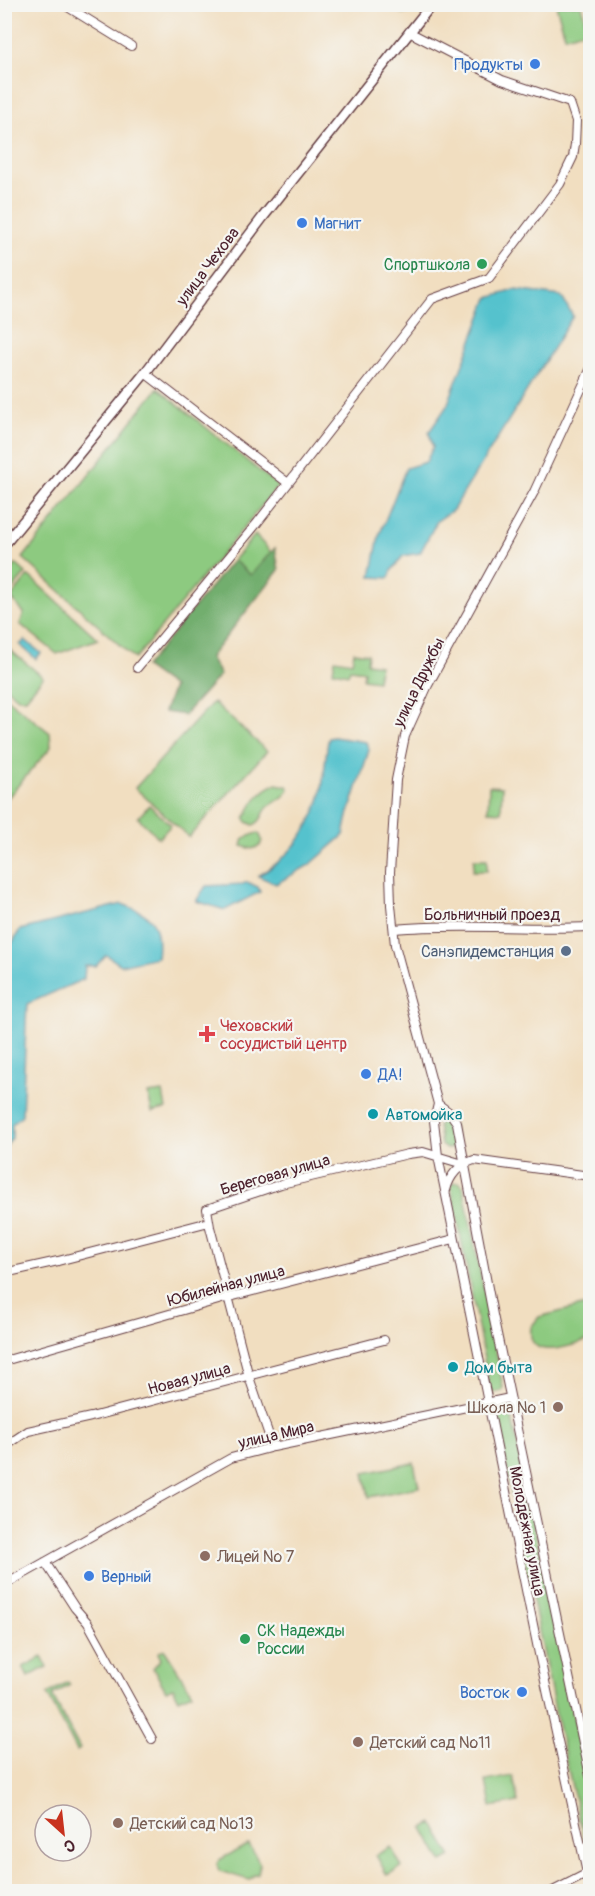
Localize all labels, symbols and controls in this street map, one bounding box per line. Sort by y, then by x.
place label: Продукты [454,55,523,75]
marker: Продукты [528,57,542,71]
place label: Магнит [314,214,362,234]
marker: Магнит [295,216,309,230]
street label: улица Чехова [171,224,244,310]
place label: Спортшкола [384,255,470,275]
marker: Спортшкола [475,257,489,271]
street label: улица Дружбы [388,634,449,731]
street label: Больничный проезд [424,905,560,925]
place label: Санэпидемстанция [421,942,554,962]
marker: Санэпидемстанция [559,944,573,958]
place label: Чеховский сосудистый центр [220,1016,347,1054]
marker: Чеховский сосудистый центр [198,1025,216,1043]
place label: ДА! [377,1065,403,1085]
marker: ДА! [359,1067,373,1081]
place label: Автомойка [385,1105,462,1125]
marker: Автомойка [366,1107,380,1121]
street label: Береговая улица [218,1150,332,1200]
street label: Юбилейная улица [166,1261,287,1311]
street label: Новая улица [146,1358,233,1400]
place label: Дом быта [464,1358,532,1378]
marker: Дом быта [446,1360,460,1374]
place label: Школа № 1 [468,1398,546,1418]
marker: Школа № 1 [551,1400,565,1414]
street label: улица Мира [236,1417,316,1454]
street label: Молодёжная улица [505,1465,549,1598]
place label: Лицей № 7 [216,1547,295,1567]
marker: Лицей № 7 [198,1549,212,1563]
place label: Верный [101,1567,151,1587]
marker: Верный [82,1569,96,1583]
place label: СК Надежды России [257,1621,345,1659]
marker: СК Надежды России [238,1632,252,1646]
place label: Восток [460,1683,510,1703]
marker: Восток [515,1685,529,1699]
place label: Детский сад №11 [369,1733,491,1753]
marker: Детский сад №11 [351,1735,365,1749]
north arrow [33,1803,93,1863]
place label: Детский сад №13 [129,1814,253,1834]
marker: Детский сад №13 [111,1816,125,1830]
text: С [60,1834,78,1857]

